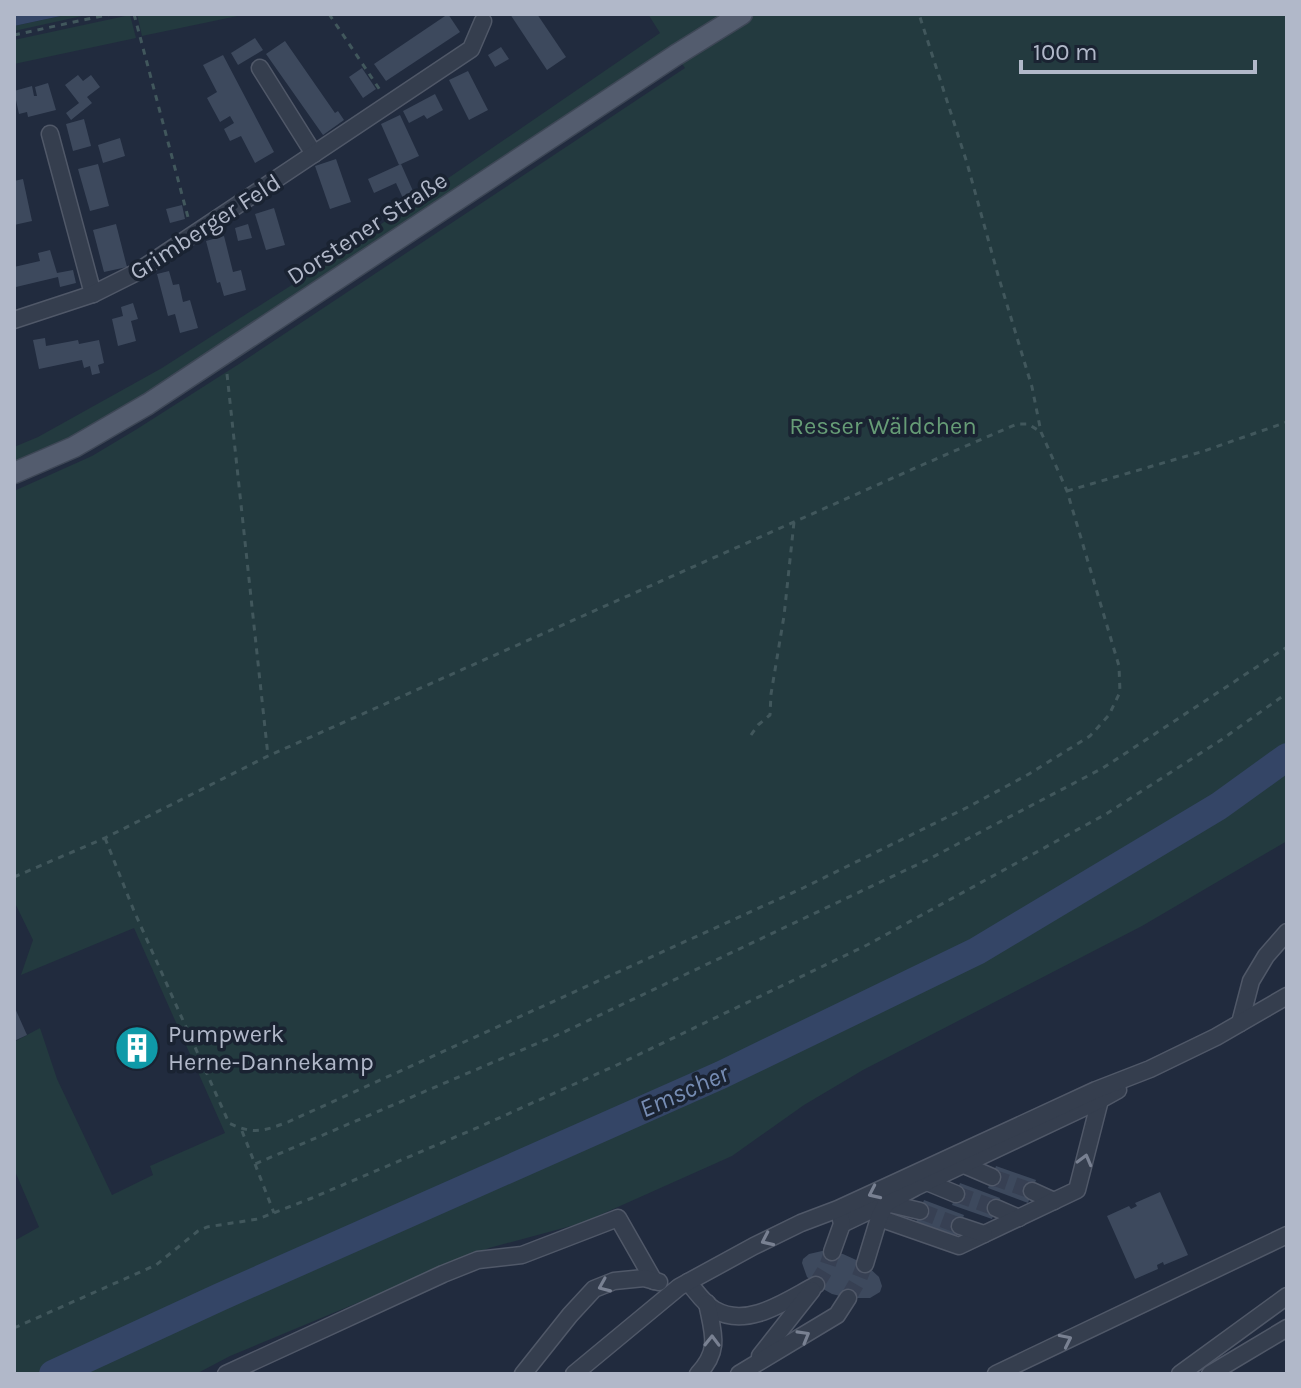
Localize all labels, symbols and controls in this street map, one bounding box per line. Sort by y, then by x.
scale bar [1021,24,1255,74]
text: 100 m [1033,38,1098,66]
street label: Dorstener Straße [282,166,452,290]
street label: Grimberger Feld [124,168,286,286]
park label: Resser Wäldchen [789,412,977,440]
place label: Pumpwerk Herne-Dannekamp [168,1020,374,1076]
building icon: Pumpwerk Herne-Dannekamp [113,1024,161,1072]
water label: Emscher [635,1057,734,1124]
one-way arrow [1075,1154,1092,1168]
one-way arrow [868,1183,883,1199]
one-way arrow [760,1230,775,1246]
one-way arrow [598,1277,612,1293]
one-way arrow [795,1330,810,1346]
one-way arrow [703,1334,720,1346]
one-way arrow [1058,1334,1072,1350]

